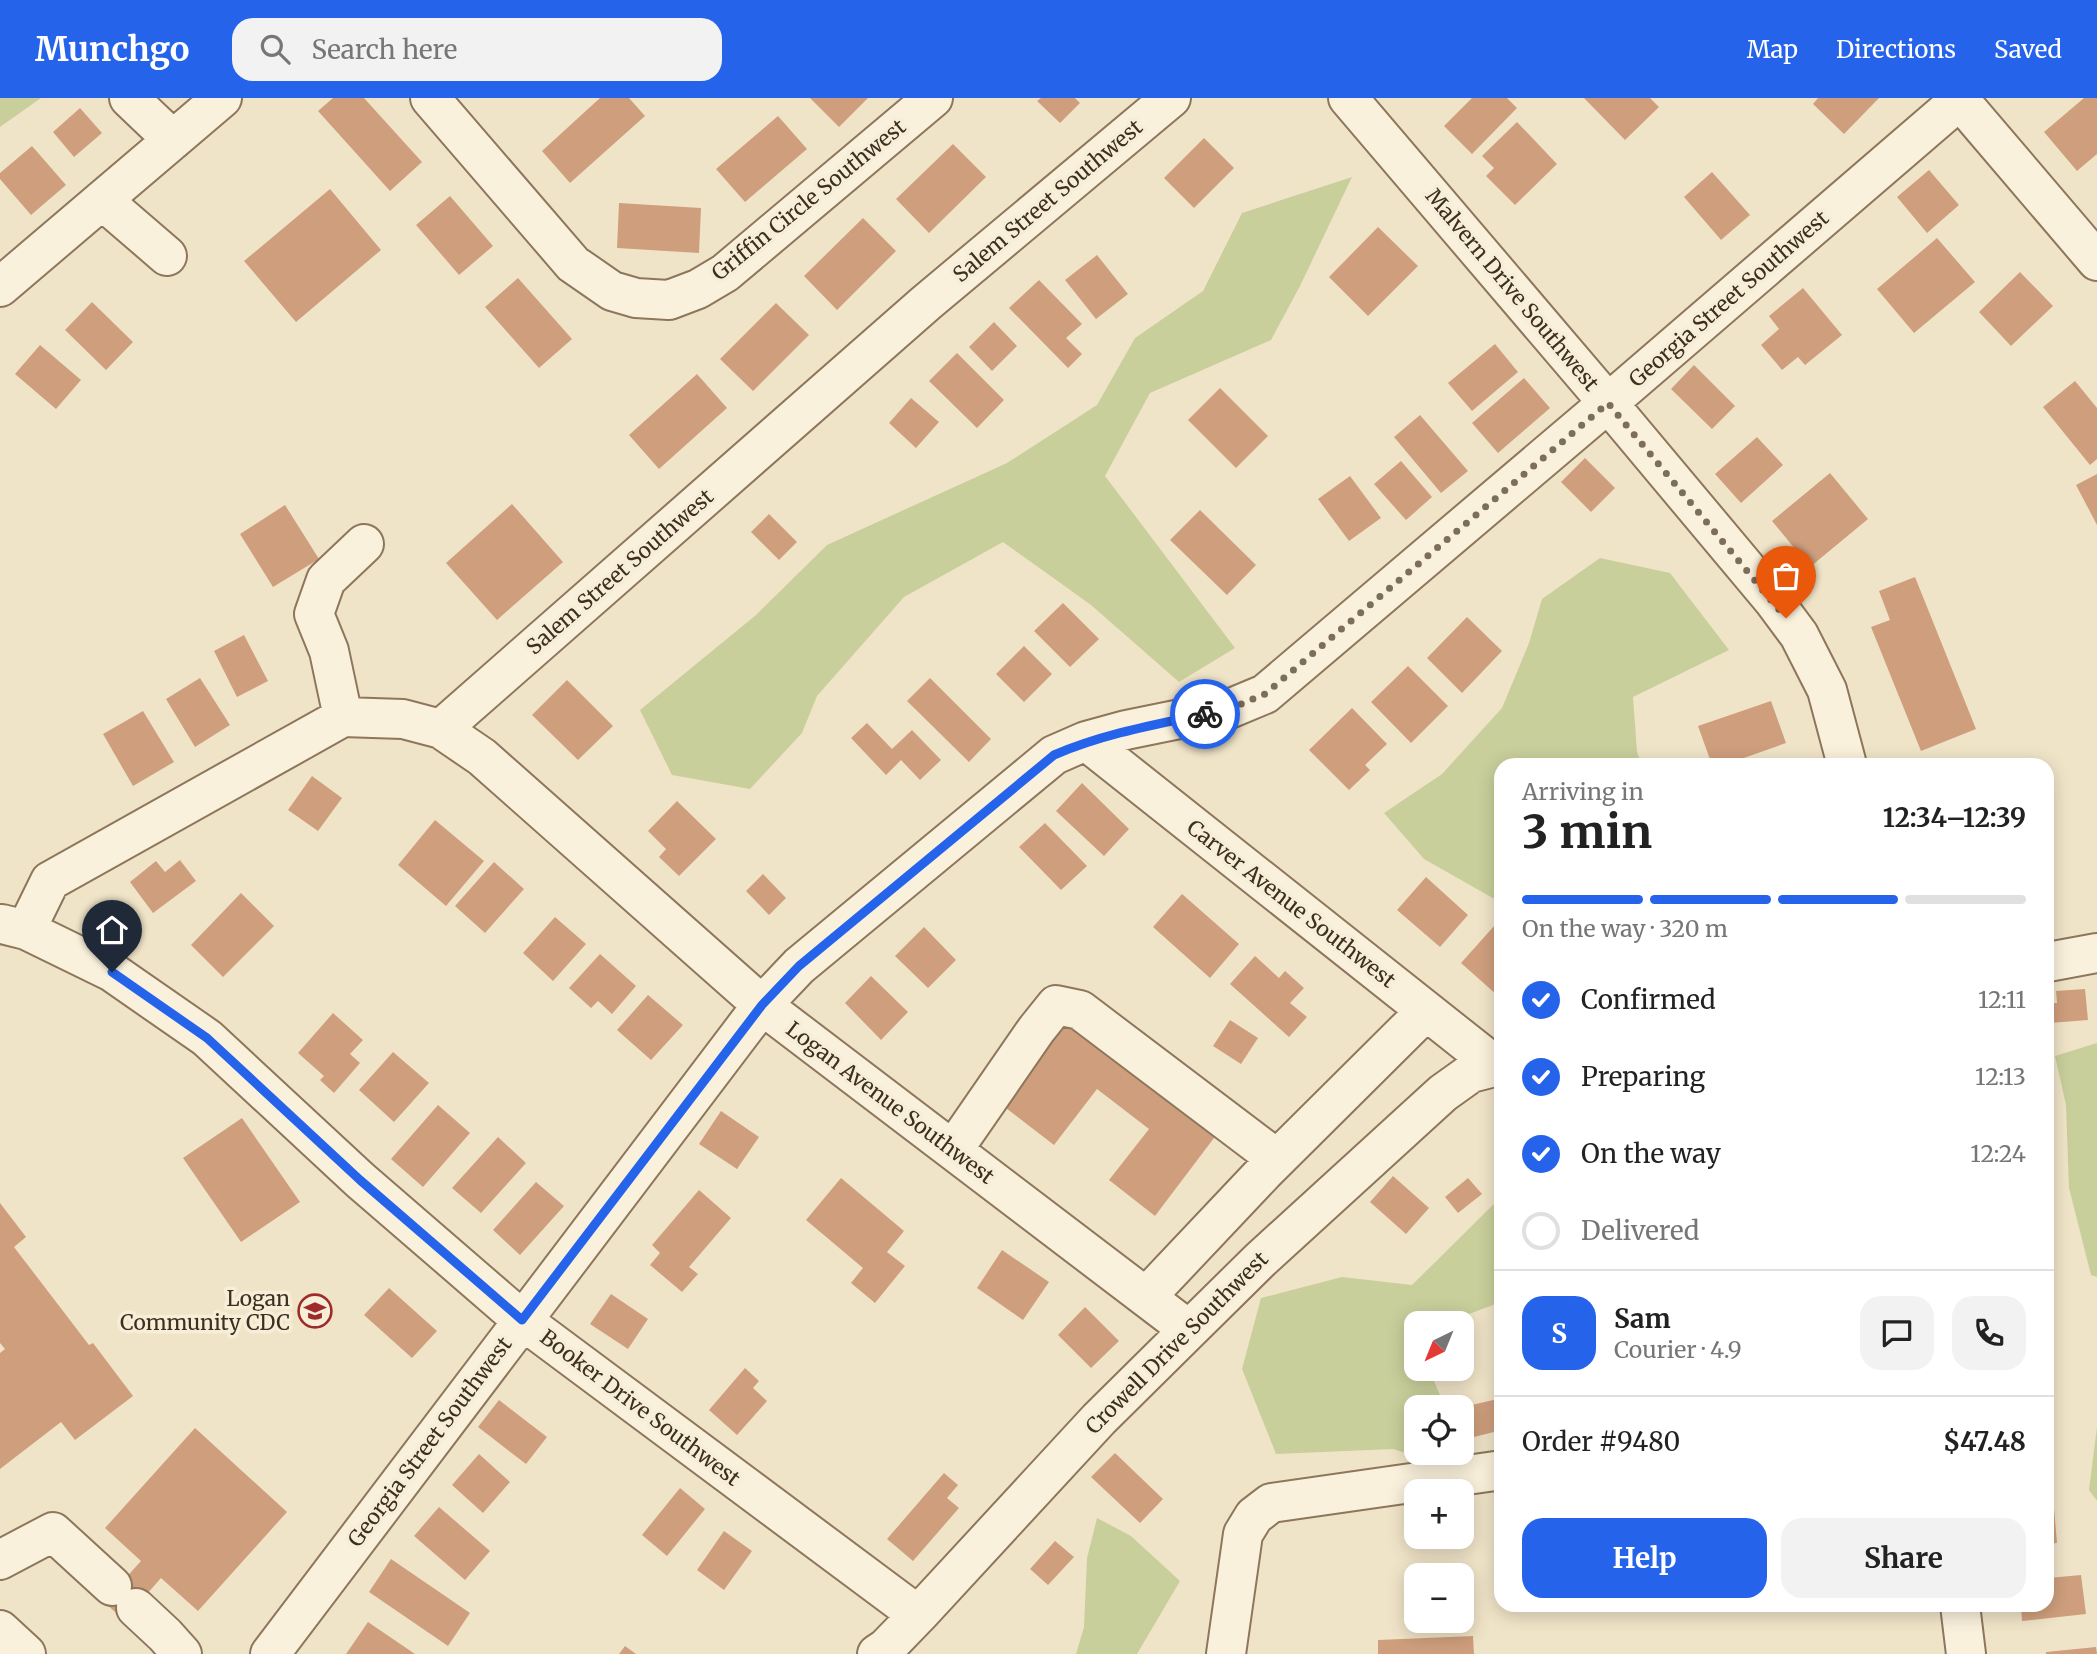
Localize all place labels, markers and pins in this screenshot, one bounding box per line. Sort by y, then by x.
pin [1756,546,1816,618]
pin [82,900,142,972]
place label: Logan Community CDC [120,1285,290,1336]
school or university icon: Logan Community CDC [296,1292,334,1330]

